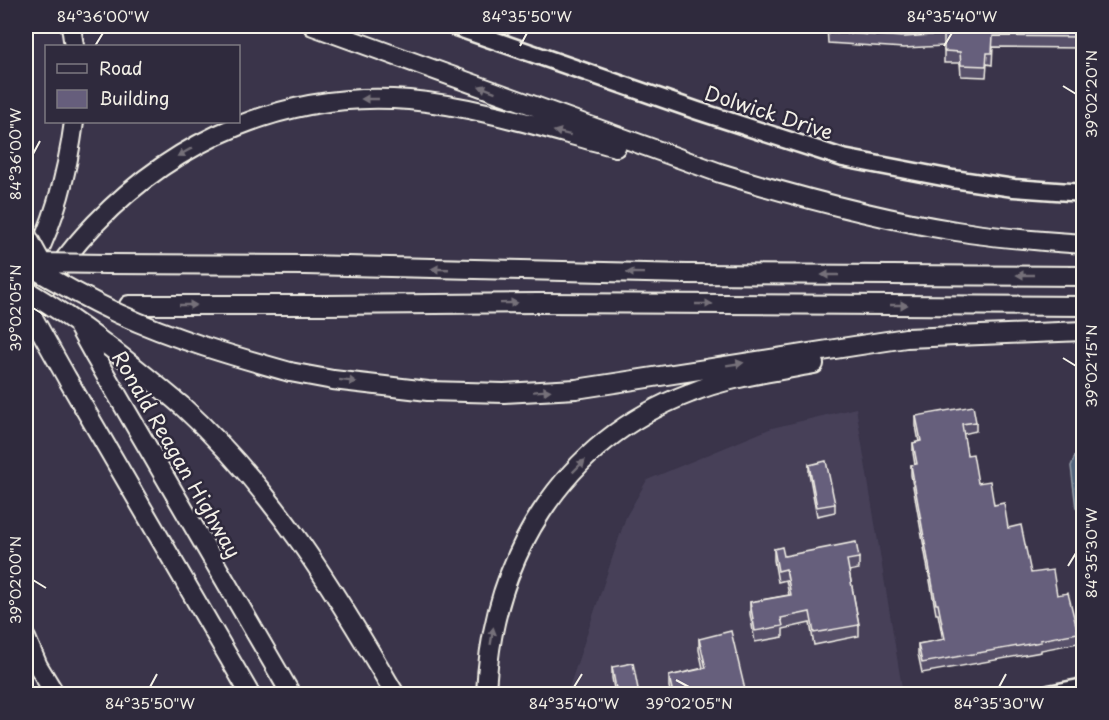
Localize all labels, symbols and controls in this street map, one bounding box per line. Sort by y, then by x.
text: 84°36'00"W [57,4,150,27]
text: 84°35'50"W [482,4,573,27]
text: 84°35'40"W [907,4,998,27]
legend [45,45,240,123]
text: 39°02'20"N [1079,50,1102,138]
text: Road [99,54,143,81]
street label: Dolwick Drive [701,77,837,147]
text: Building [99,84,169,111]
one-way arrow [478,84,496,94]
one-way arrow [361,94,380,104]
text: 84°36'00"W [3,107,26,200]
one-way arrow [552,127,571,137]
one-way arrow [176,147,193,157]
text: 39°02'05"N [3,264,26,352]
one-way arrow [431,264,450,274]
one-way arrow [626,268,645,278]
one-way arrow [821,270,840,280]
one-way arrow [1016,270,1035,280]
one-way arrow [499,298,518,308]
one-way arrow [694,299,713,309]
one-way arrow [178,300,197,310]
one-way arrow [889,300,908,310]
text: 39°02'15"N [1079,324,1102,408]
street label: Ronald Reagan Highway [105,345,249,563]
one-way arrow [726,360,745,369]
one-way arrow [338,377,357,386]
one-way arrow [533,386,552,396]
one-way arrow [572,459,586,473]
text: 84°35'30"W [1079,507,1102,598]
text: 39°02'00"N [3,536,26,624]
one-way arrow [487,627,496,646]
text: 84°35'50"W [105,691,196,714]
text: 84°35'40"W [529,691,620,714]
text: 39°02'05"N [645,691,733,714]
text: 84°35'30"W [954,691,1045,714]

